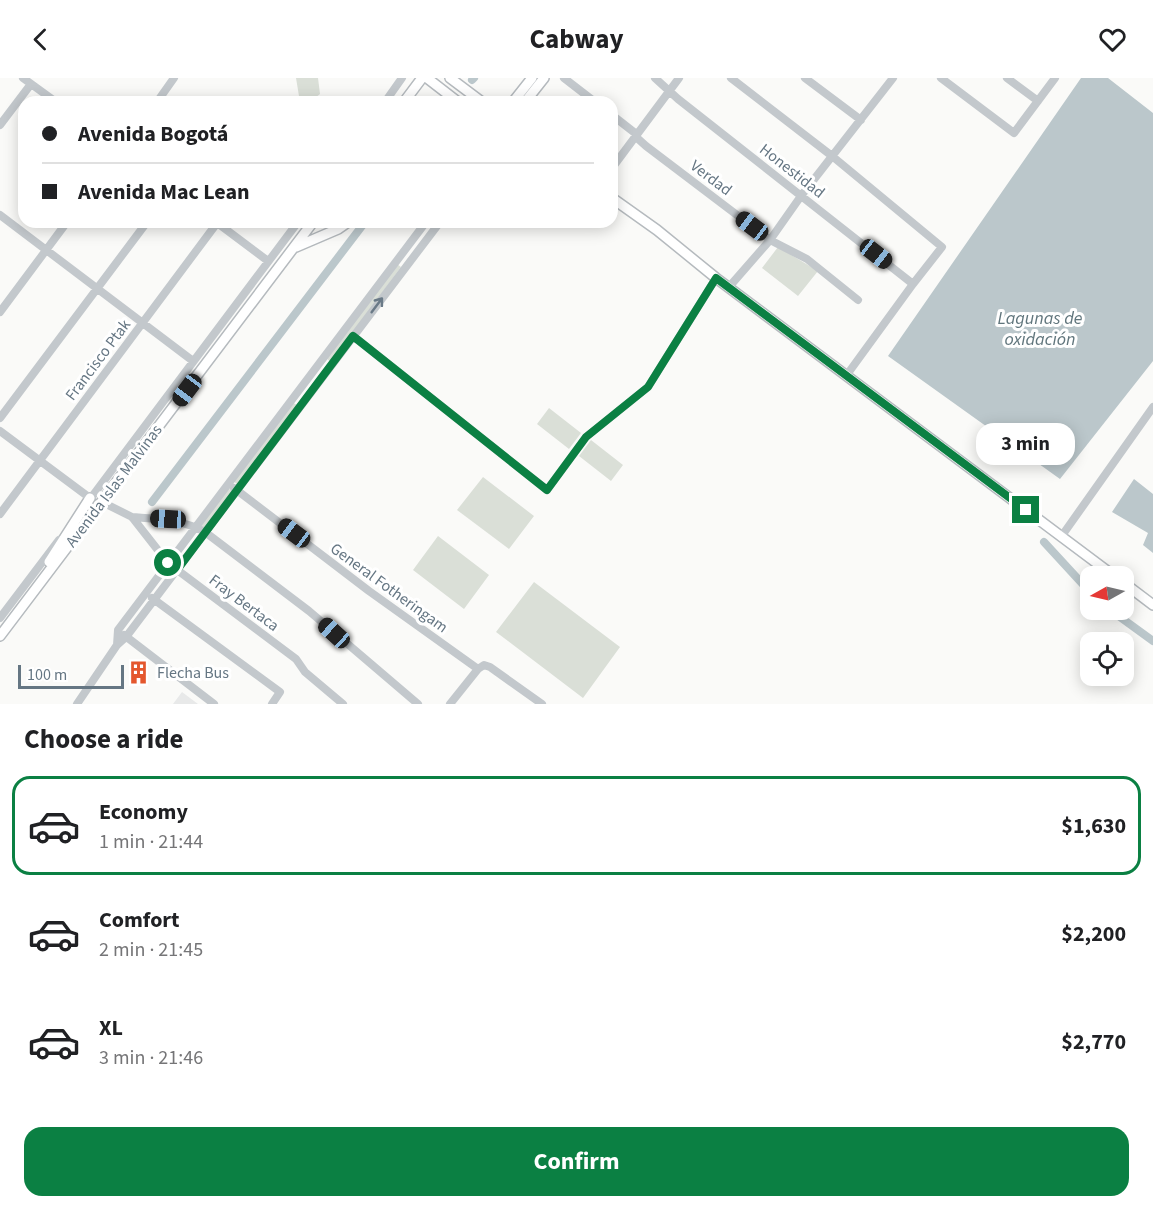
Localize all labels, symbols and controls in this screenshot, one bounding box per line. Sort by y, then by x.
text: Cabway [529,20,624,59]
icon: back [24,23,57,56]
icon: heart [1096,23,1129,56]
text: Avenida Bogotá [78,118,228,150]
street label: Honestidad [755,139,829,203]
street label: Verdad [686,155,736,201]
text: Avenida Mac Lean [78,176,250,208]
car [732,208,772,244]
car [856,236,896,272]
one-way arrow [370,297,383,313]
water label: Lagunas de oxidación [998,306,1083,352]
street label: Francisco Ptak [60,315,136,405]
car [169,370,205,410]
street label: Avenida Islas Malvinas [61,420,168,552]
callout: 3 min [976,423,1076,465]
text: 3 min [1001,430,1050,458]
route end [1012,496,1039,523]
car [150,509,186,529]
car [274,515,314,551]
street label: General Fotheringam [326,538,452,638]
route start [154,549,181,576]
north arrow [1080,566,1134,620]
map controls [1080,566,1134,686]
street label: Fray Bertaca [204,569,284,637]
car [315,614,353,652]
button: locate [1080,632,1134,686]
building icon: Flecha Bus [126,660,152,686]
scale bar [18,662,124,690]
place label: Flecha Bus [157,662,229,684]
text: 100 m [27,664,67,686]
text: Choose a ride [24,720,184,759]
text: Economy [99,796,188,828]
icon: car [27,799,81,853]
text: $1,630 [1061,810,1126,842]
text: 1 min · 21:44 [99,828,203,856]
text: Comfort [99,904,180,936]
icon: car [27,907,81,961]
text: $2,200 [1061,918,1126,950]
text: 2 min · 21:45 [99,936,203,964]
text: XL [99,1012,123,1044]
icon: car [27,1015,81,1069]
text: $2,770 [1061,1026,1126,1058]
text: 3 min · 21:46 [99,1044,203,1072]
button: Confirm [24,1127,1129,1196]

